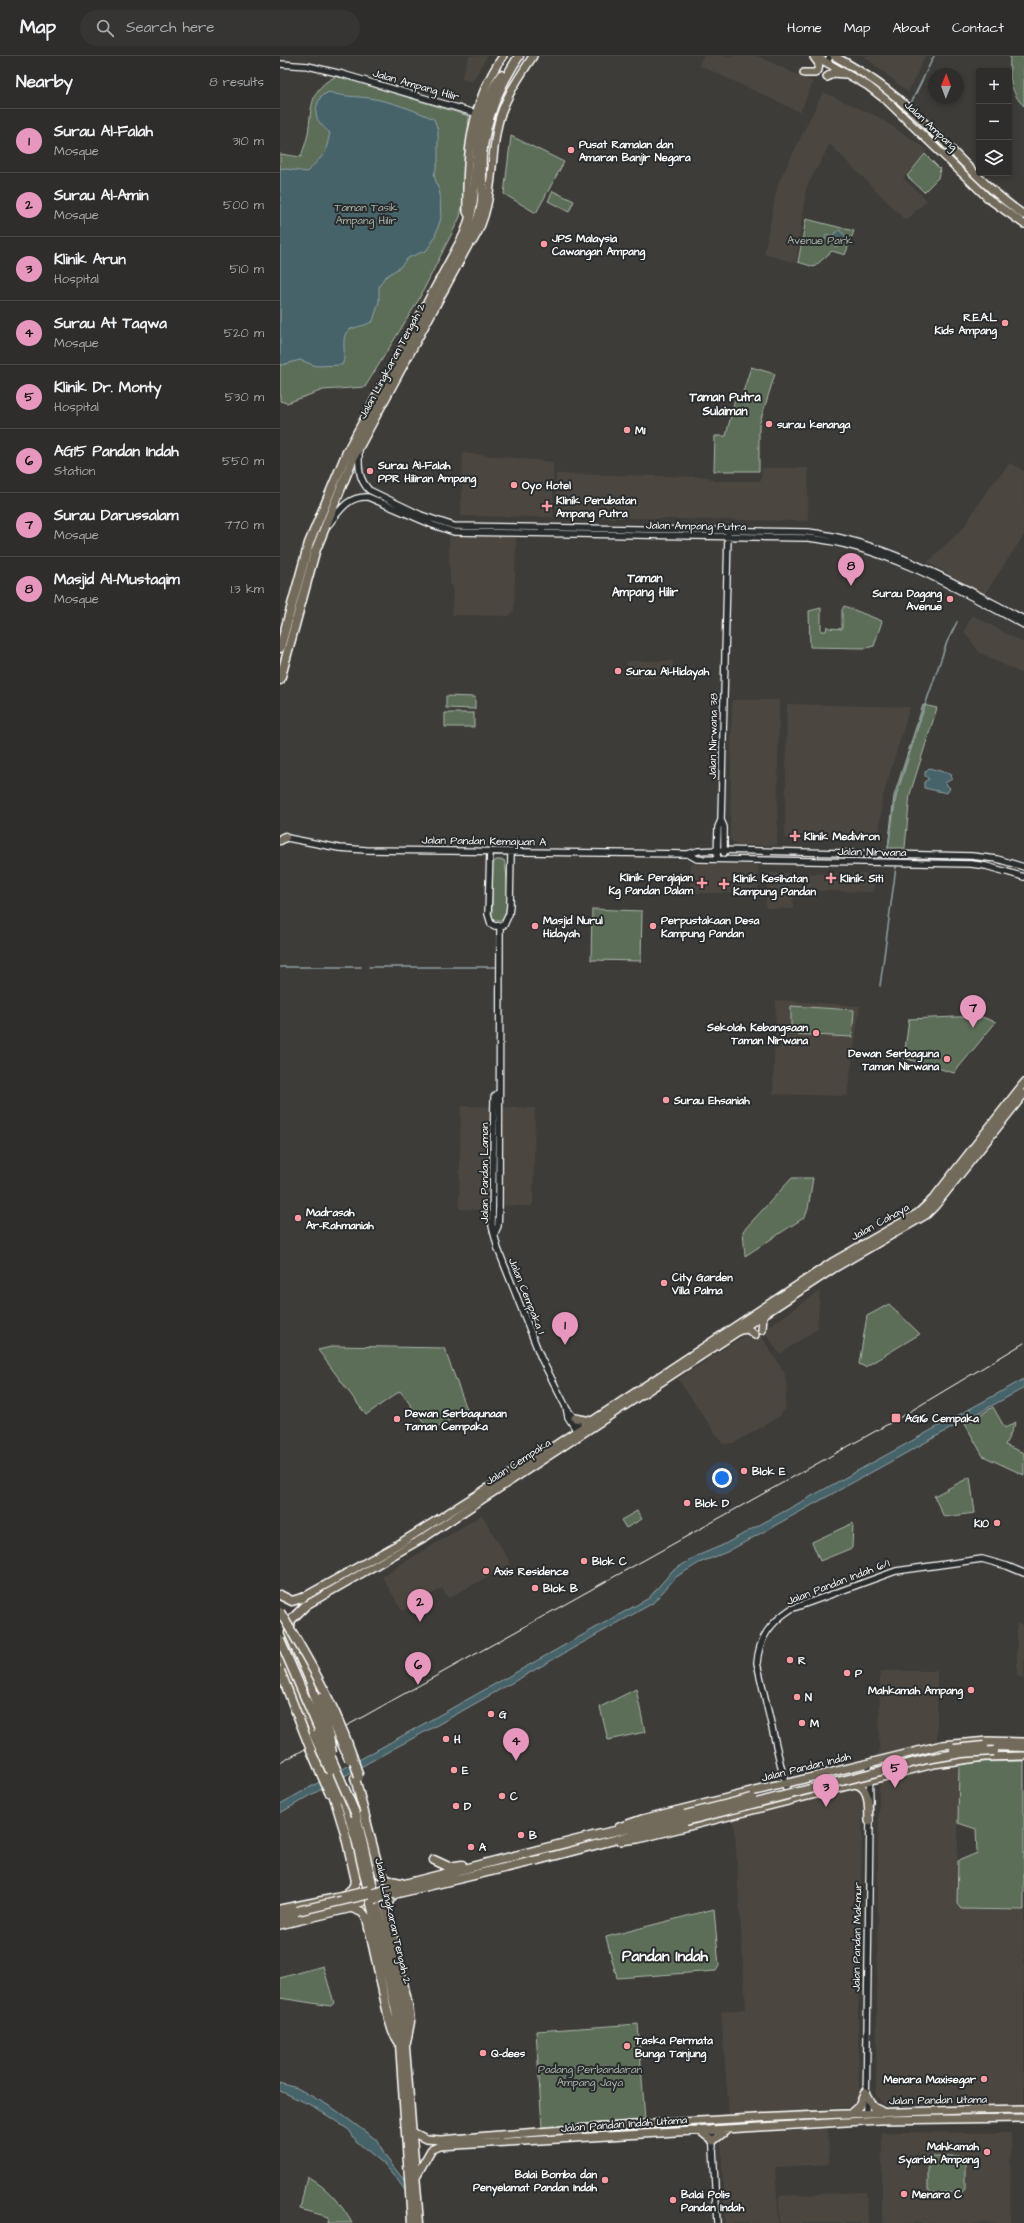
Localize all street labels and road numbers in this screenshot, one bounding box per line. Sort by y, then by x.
street label: Jalan Ampang Hilir [371,65,461,105]
street label: Jalan Ampang [901,98,961,155]
street label: Jalan Lingkaran Tengah 2 [355,300,430,422]
street label: Jalan Ampang Putra [646,518,747,535]
street label: Jalan Nirwana 38 [705,693,721,779]
street label: Jalan Pandan Kemajuan A [421,832,547,850]
street label: Jalan Nirwana [837,844,907,860]
street label: Jalan Pandan Laman [477,1122,492,1223]
street label: Jalan Cahaya [848,1200,913,1245]
street label: Jalan Cempaka 1 [505,1256,549,1337]
street label: Jalan Cempaka [482,1435,554,1489]
street label: Jalan Pandan Indah 6/1 [784,1555,892,1609]
street label: Jalan Pandan Indah [760,1748,853,1785]
street label: Jalan Lingkaran Tengah 2 [370,1857,415,1986]
street label: Jalan Pandan Makmur [849,1882,865,1992]
street label: Jalan Pandan Utama [889,2092,988,2108]
street label: Jalan Pandan Indah Utama [560,2112,688,2136]

